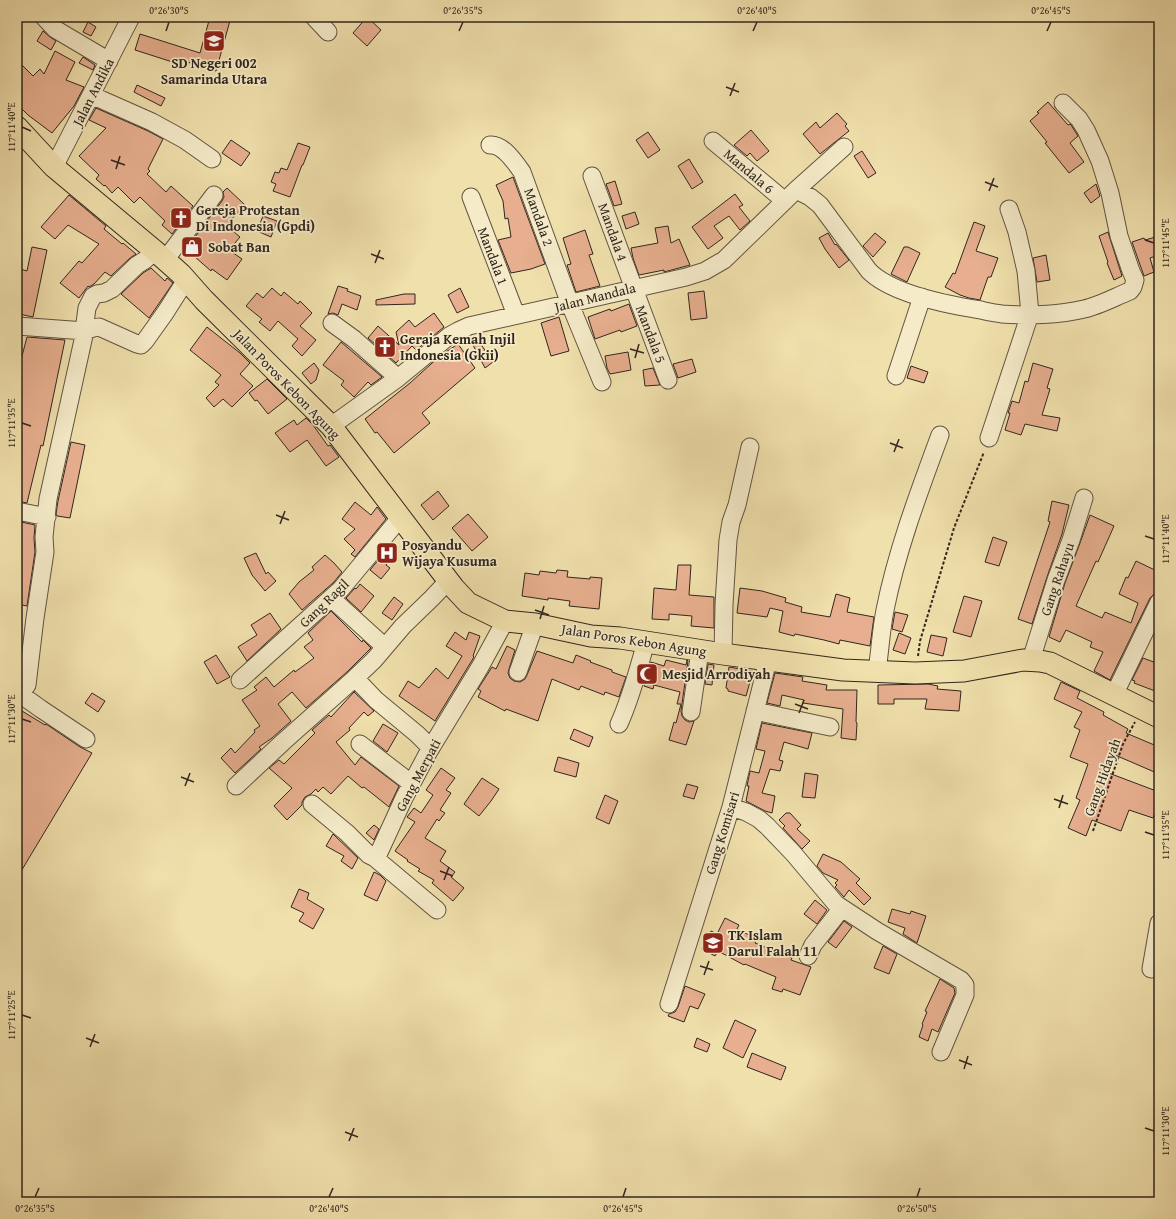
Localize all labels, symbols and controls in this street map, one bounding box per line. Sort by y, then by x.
text: 0°26'30"S [149,3,189,18]
text: 0°26'35"S [443,3,483,18]
text: 0°26'40"S [737,3,777,18]
text: 0°26'45"S [1031,3,1071,18]
school or university icon: SD Negeri 002 Samarinda Utara [201,28,227,54]
place label: SD Negeri 002 Samarinda Utara [161,53,268,89]
street label: Jalan Andika [66,54,119,131]
text: 117°11'40"E [4,102,19,152]
street label: Mandala 6 [719,144,779,198]
street label: Mandala 2 [519,185,559,249]
place label: Gereja Protestan Di Indonesia (Gpdi) [196,200,315,236]
street label: Mandala 4 [593,200,633,264]
church icon: Gereja Protestan Di Indonesia (Gpdi) [168,205,194,231]
text: 117°11'45"E [1158,218,1173,268]
street label: Mandala 1 [473,224,513,288]
shop icon: Sobat Ban [179,234,205,260]
place label: Sobat Ban [208,237,271,257]
street label: Jalan Mandala [550,277,638,317]
street label: Mandala 5 [631,302,671,366]
street label: Jalan Poros Kebon Agung [228,323,345,444]
place label: Geraja Kemah Injil Indonesia (Gkii) [400,329,516,365]
church icon: Geraja Kemah Injil Indonesia (Gkii) [372,334,398,360]
text: 117°11'35"E [4,398,19,448]
text: 117°11'40"E [1158,514,1173,564]
place label: Posyandu Wijaya Kusuma [402,535,498,571]
street label: Gang Rahayu [1035,539,1079,618]
hospital icon: Posyandu Wijaya Kusuma [374,540,400,566]
street label: Gang Ragil [295,574,353,632]
street label: Jalan Poros Kebon Agung [558,618,708,661]
mosque icon: Mesjid Arrodiyah [634,661,660,687]
place label: Mesjid Arrodiyah [662,664,771,684]
text: 117°11'30"E [4,694,19,744]
street label: Gang Merpati [390,735,446,815]
street label: Gang Hidayah [1079,735,1125,819]
street label: Gang Komisari [700,789,744,877]
text: 117°11'35"E [1158,810,1173,860]
place label: TK Islam Darul Falah 11 [728,925,817,961]
school or university icon: TK Islam Darul Falah 11 [700,930,726,956]
text: 117°11'25"E [4,990,19,1040]
text: 117°11'30"E [1158,1106,1173,1156]
text: 0°26'35"S [15,1201,55,1216]
text: 0°26'40"S [309,1201,349,1216]
text: 0°26'45"S [603,1201,643,1216]
text: 0°26'50"S [897,1201,937,1216]

